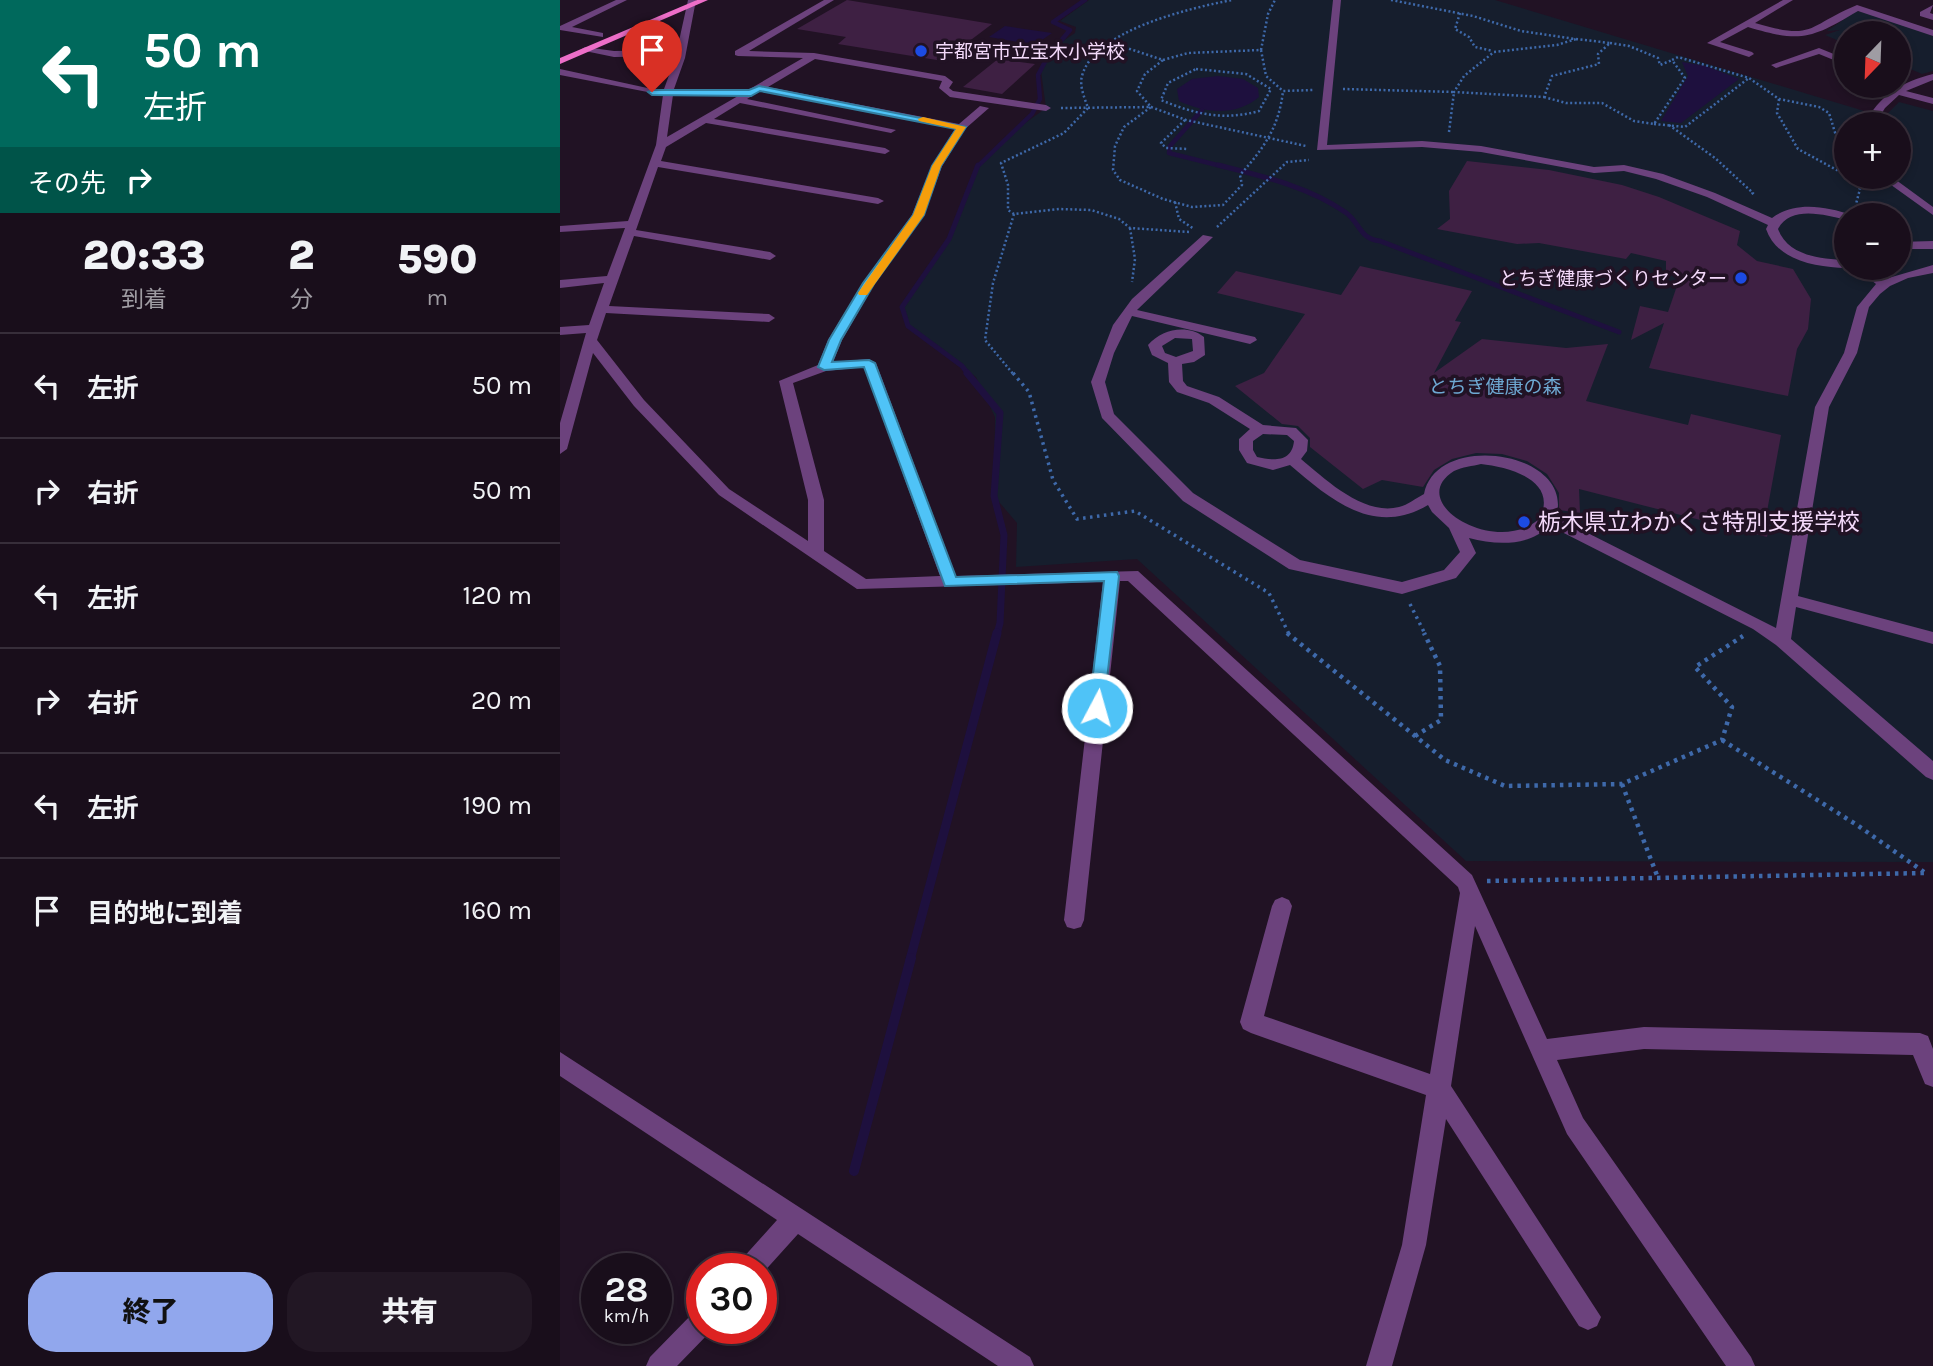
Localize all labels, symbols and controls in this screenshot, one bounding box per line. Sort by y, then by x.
pin [622,20,682,92]
north arrow [1834,21,1911,98]
map controls [1834,21,1911,280]
text: 50 m [143,22,261,79]
icon: left [28,28,119,119]
icon: arrive [633,31,671,69]
place label: 宇都宮市立宝木小学校 [935,41,1125,63]
marker: 宇都宮市立宝木小学校 [913,43,929,59]
text: 左折 [143,89,207,126]
button: + [1834,112,1911,189]
icon: right [120,161,158,199]
text: その先 [28,168,106,199]
button: − [1834,203,1911,280]
text: 20:33 [83,230,205,280]
text: 2 [288,230,314,280]
text: 590 [397,234,477,284]
place label: とちぎ健康づくりセンター [1499,268,1727,290]
marker: とちぎ健康づくりセンター [1733,270,1749,286]
text: m [426,284,448,311]
text: 到着 [121,286,167,313]
text: 分 [290,286,313,313]
icon: left [28,367,66,405]
text: 50 m [471,370,532,401]
text: 左折 [87,373,139,404]
park label: とちぎ健康の森 [1428,376,1562,398]
icon: right [28,472,66,510]
text: 50 m [471,475,532,506]
text: 右折 [87,478,139,509]
place label: 栃木県立わかくさ特別支援学校 [1538,509,1860,536]
marker: 栃木県立わかくさ特別支援学校 [1516,514,1532,530]
icon: left [28,577,66,615]
text: 120 m [462,580,532,611]
text: 左折 [87,583,139,614]
position arrow [1060,671,1134,745]
icon: right [28,682,66,720]
text: 20 m [471,685,532,716]
text: 右折 [87,688,139,719]
icon: left [28,787,66,825]
text: 190 m [462,790,532,821]
text: 左折 [87,793,139,824]
icon: arrive [28,892,66,930]
text: 160 m [463,895,532,926]
text: 目的地に到着 [87,898,243,929]
speed limit sign: 30 [686,1253,777,1344]
text: 28 [605,1269,648,1310]
button: 終了 [28,1272,273,1352]
button: 共有 [287,1272,532,1352]
text: km/h [604,1305,649,1327]

